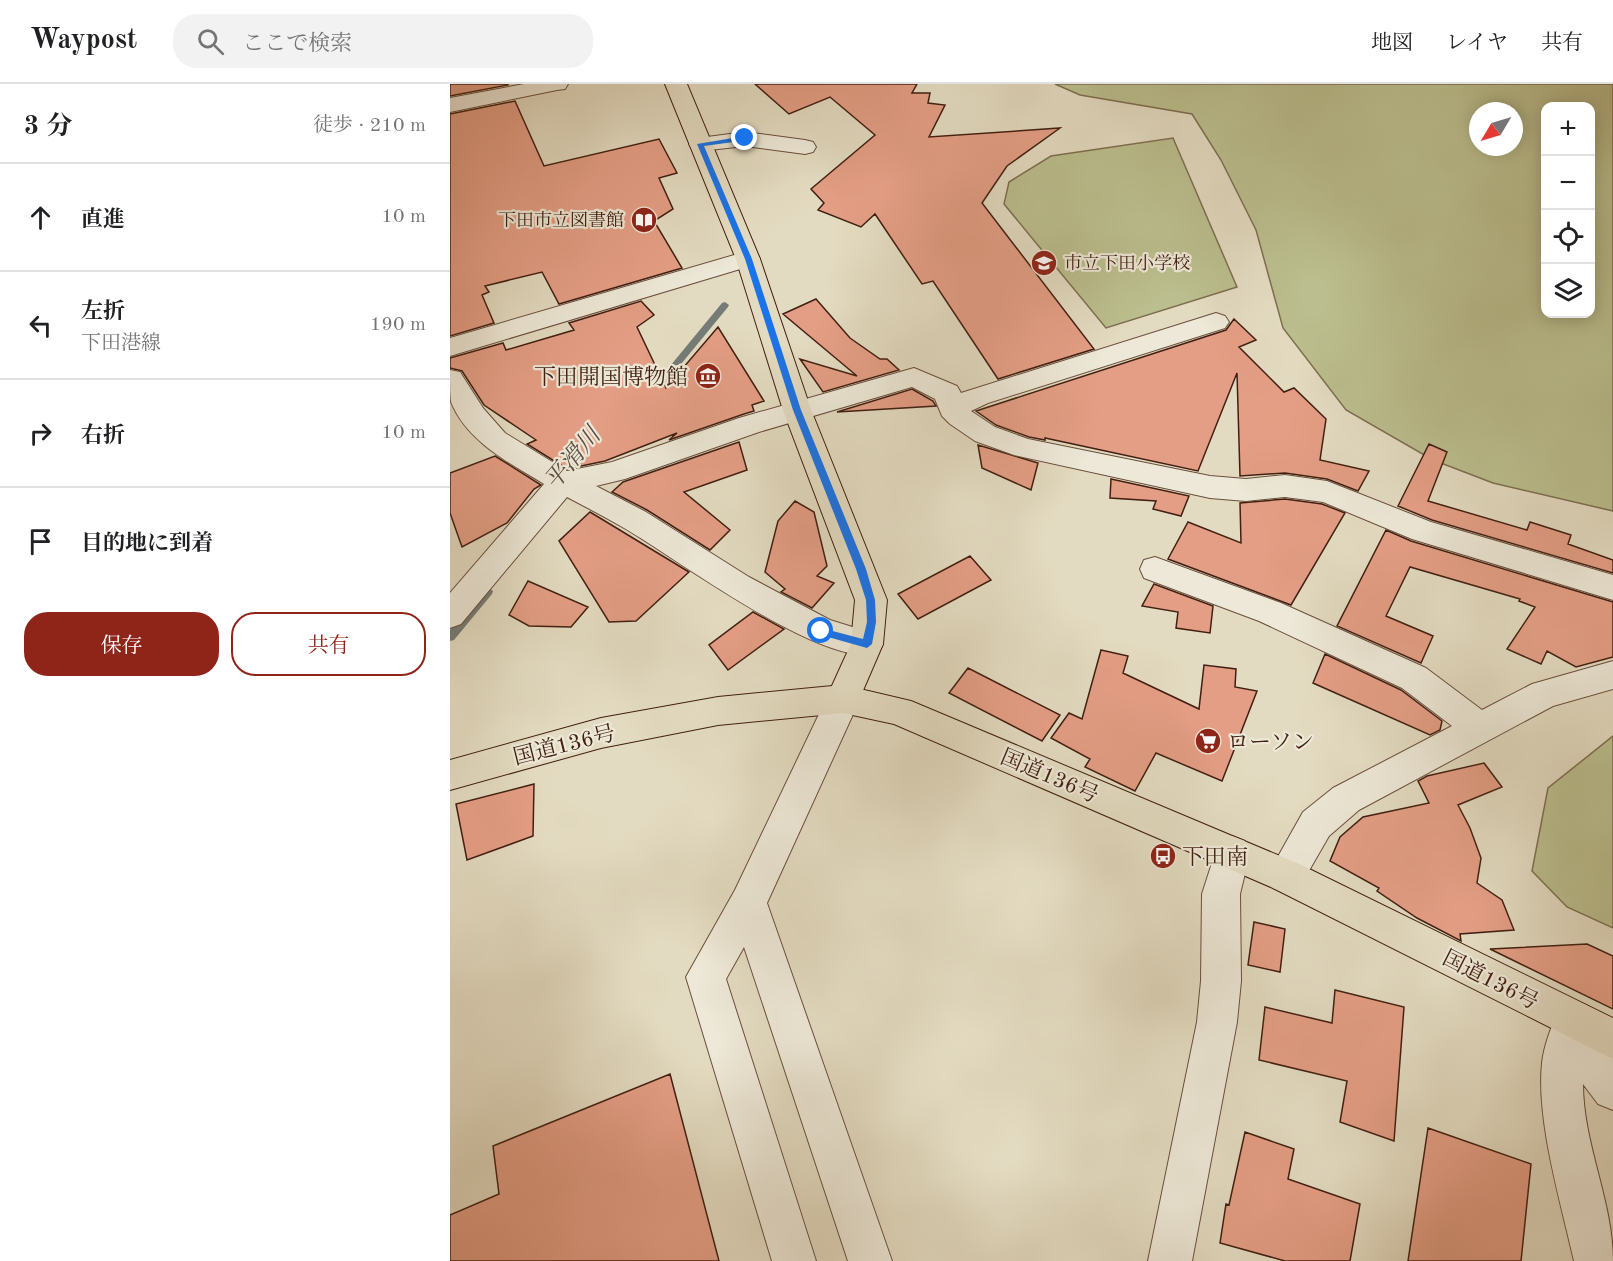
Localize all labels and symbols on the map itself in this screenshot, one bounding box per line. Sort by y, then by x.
north arrow [1469,102,1523,156]
route end [731,124,757,150]
library icon: 下田市立図書館 [629,205,659,235]
place label: 下田市立図書館 [498,210,624,230]
school or university icon: 市立下田小学校 [1029,248,1059,278]
place label: 市立下田小学校 [1064,253,1190,273]
museum icon: 下田開国博物館 [693,361,723,391]
place label: 下田開国博物館 [534,365,688,389]
water label: 平滑川 [540,420,608,495]
route start [807,617,833,643]
street label: 国道136号 [511,721,618,769]
supermarket icon: ローソン [1193,726,1223,756]
place label: ローソン [1227,732,1314,754]
street label: 国道136号 [997,745,1102,807]
bus stop icon: 下田南 [1148,841,1178,871]
place label: 下田南 [1182,845,1248,869]
street label: 国道136号 [1439,946,1542,1014]

